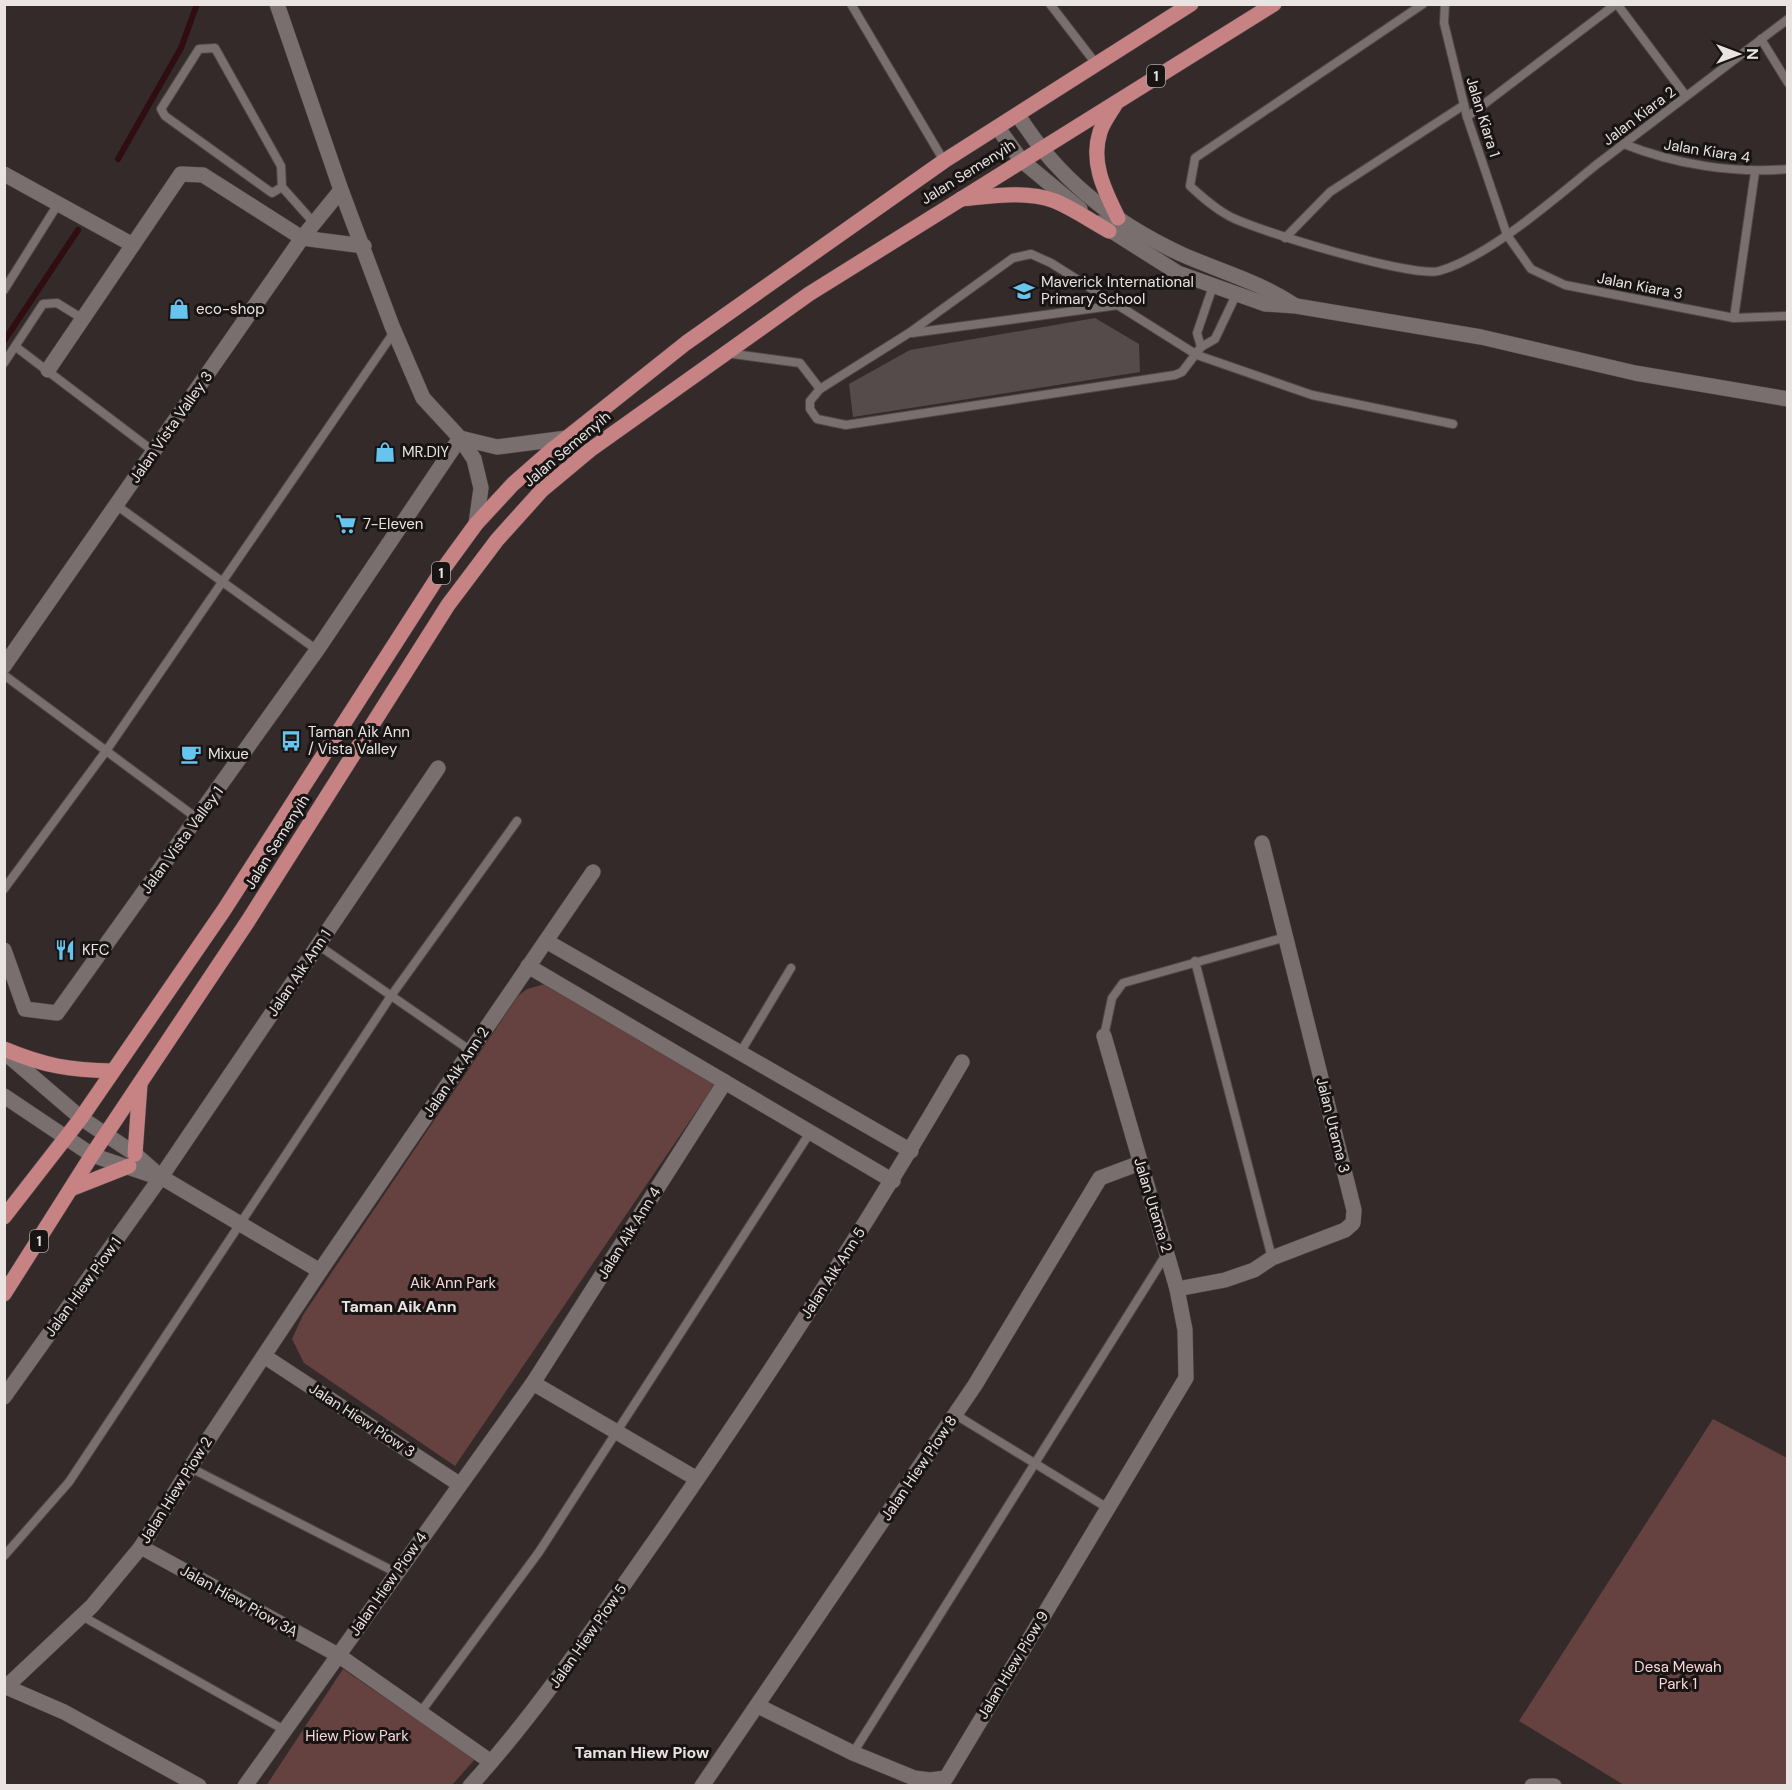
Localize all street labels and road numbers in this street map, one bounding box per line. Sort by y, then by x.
road number: 1 [1147,65,1165,87]
street label: Jalan Kiara 1 [1461,75,1505,159]
street label: Jalan Kiara 2 [1598,82,1680,150]
street label: Jalan Kiara 4 [1662,134,1752,168]
street label: Jalan Semenyih [917,135,1019,209]
street label: Jalan Kiara 3 [1595,268,1685,304]
street label: Jalan Vista Valley 3 [125,367,217,487]
street label: Jalan Semenyih [519,407,615,491]
road number: 1 [432,562,450,584]
street label: Jalan Vista Valley 1 [136,782,228,898]
street label: Jalan Semenyih [240,791,314,893]
street label: Jalan Aik Ann 1 [263,926,335,1020]
street label: Jalan Aik Ann 2 [418,1023,494,1121]
street label: Jalan Utama 3 [1311,1075,1355,1175]
street label: Jalan Utama 2 [1129,1155,1177,1255]
street label: Jalan Aik Ann 4 [593,1183,665,1283]
street label: Jalan Aik Ann 5 [796,1223,870,1323]
road number: 1 [30,1230,48,1252]
street label: Jalan Hiew Piow 1 [40,1233,126,1341]
street label: Jalan Hiew Piow 3 [305,1378,419,1462]
street label: Jalan Hiew Piow 8 [876,1412,962,1524]
street label: Jalan Hiew Piow 2 [135,1433,217,1547]
street label: Jalan Hiew Piow 4 [345,1528,431,1640]
street label: Jalan Hiew Piow 3A [177,1560,302,1642]
street label: Jalan Hiew Piow 5 [545,1580,631,1692]
street label: Jalan Hiew Piow 9 [973,1607,1053,1723]

